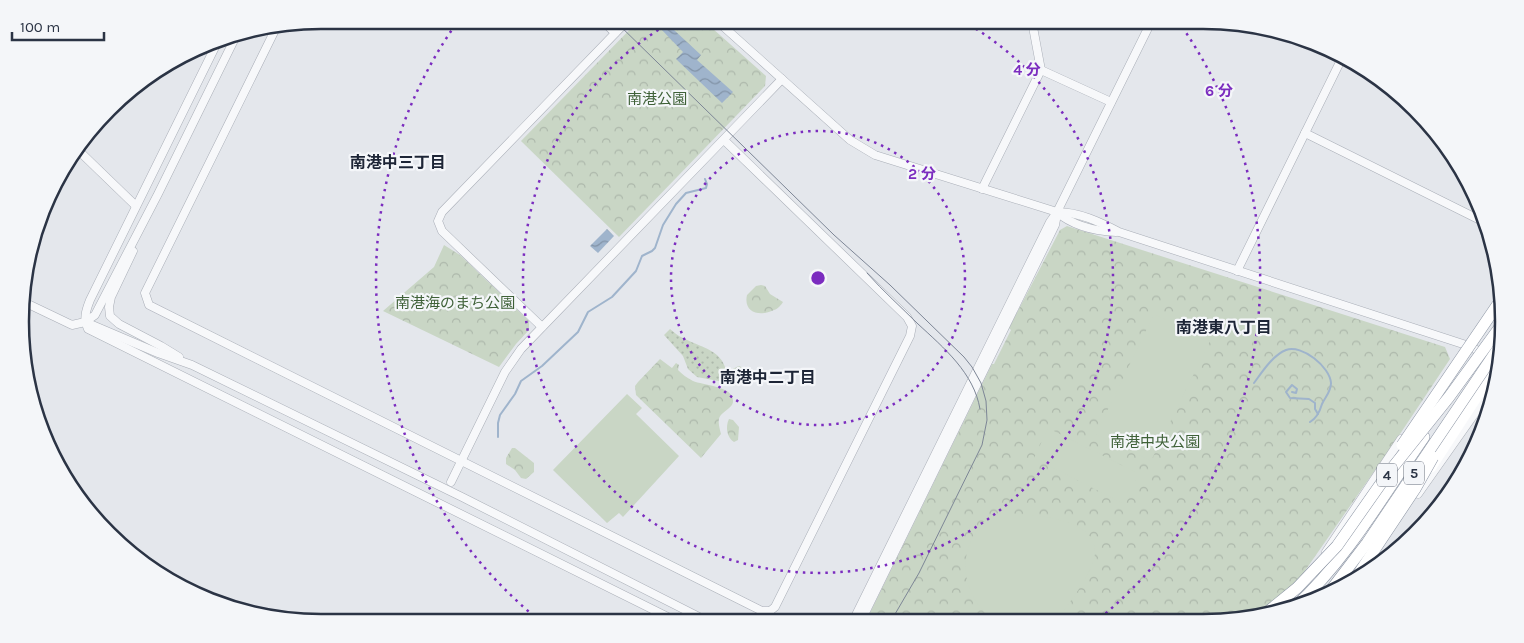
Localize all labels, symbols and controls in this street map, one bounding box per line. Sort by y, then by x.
scale bar [12,10,105,42]
text: 100 m [20,18,60,36]
text: 4 分 [1013,61,1041,79]
text: 6 分 [1205,82,1233,100]
park label: 南港公園 [627,90,687,108]
district label: 南港中三丁目 [350,153,446,172]
text: 2 分 [908,165,936,183]
centre of rings [809,269,827,287]
park label: 南港海のまち公園 [395,294,515,312]
district label: 南港東八丁目 [1176,318,1272,337]
district label: 南港中二丁目 [720,368,816,387]
park label: 南港中央公園 [1110,433,1200,451]
road number: 5 [1404,462,1424,484]
road number: 4 [1377,464,1397,486]

